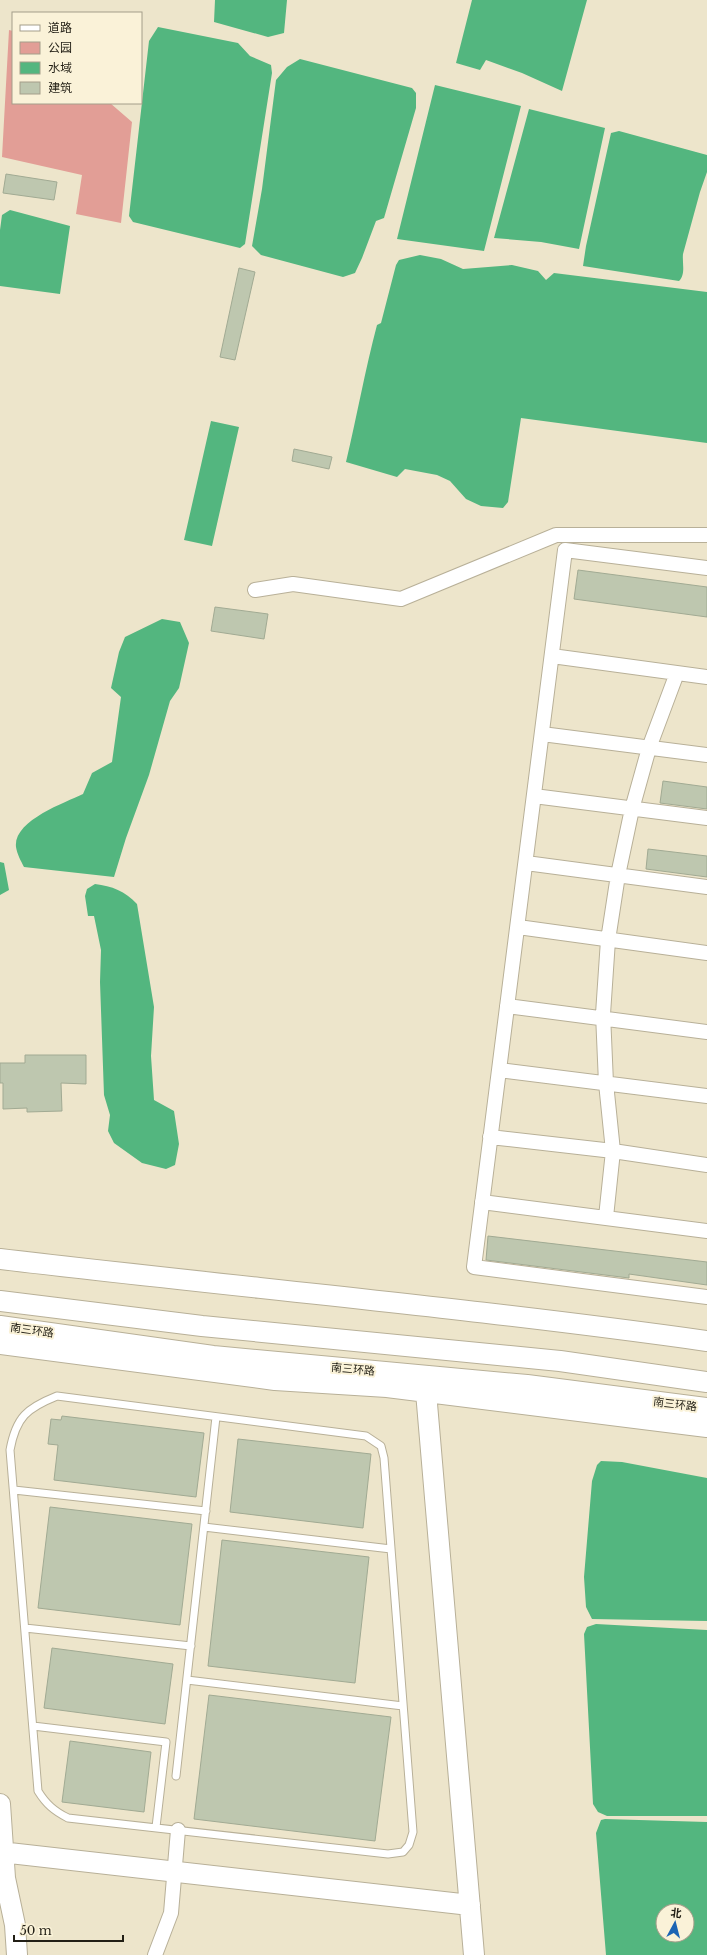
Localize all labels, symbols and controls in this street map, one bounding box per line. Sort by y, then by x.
legend [12,12,142,104]
text: 道路 [48,20,72,35]
text: 公园 [48,40,72,55]
text: 水域 [48,60,72,75]
text: 建筑 [48,80,72,95]
street label: 南三环路 [9,1320,55,1340]
street label: 南三环路 [330,1360,376,1378]
street label: 南三环路 [652,1394,698,1414]
north arrow [655,1903,695,1943]
text: 北 [670,1905,683,1921]
scale bar [14,1917,123,1943]
text: 50 m [20,1923,52,1938]

